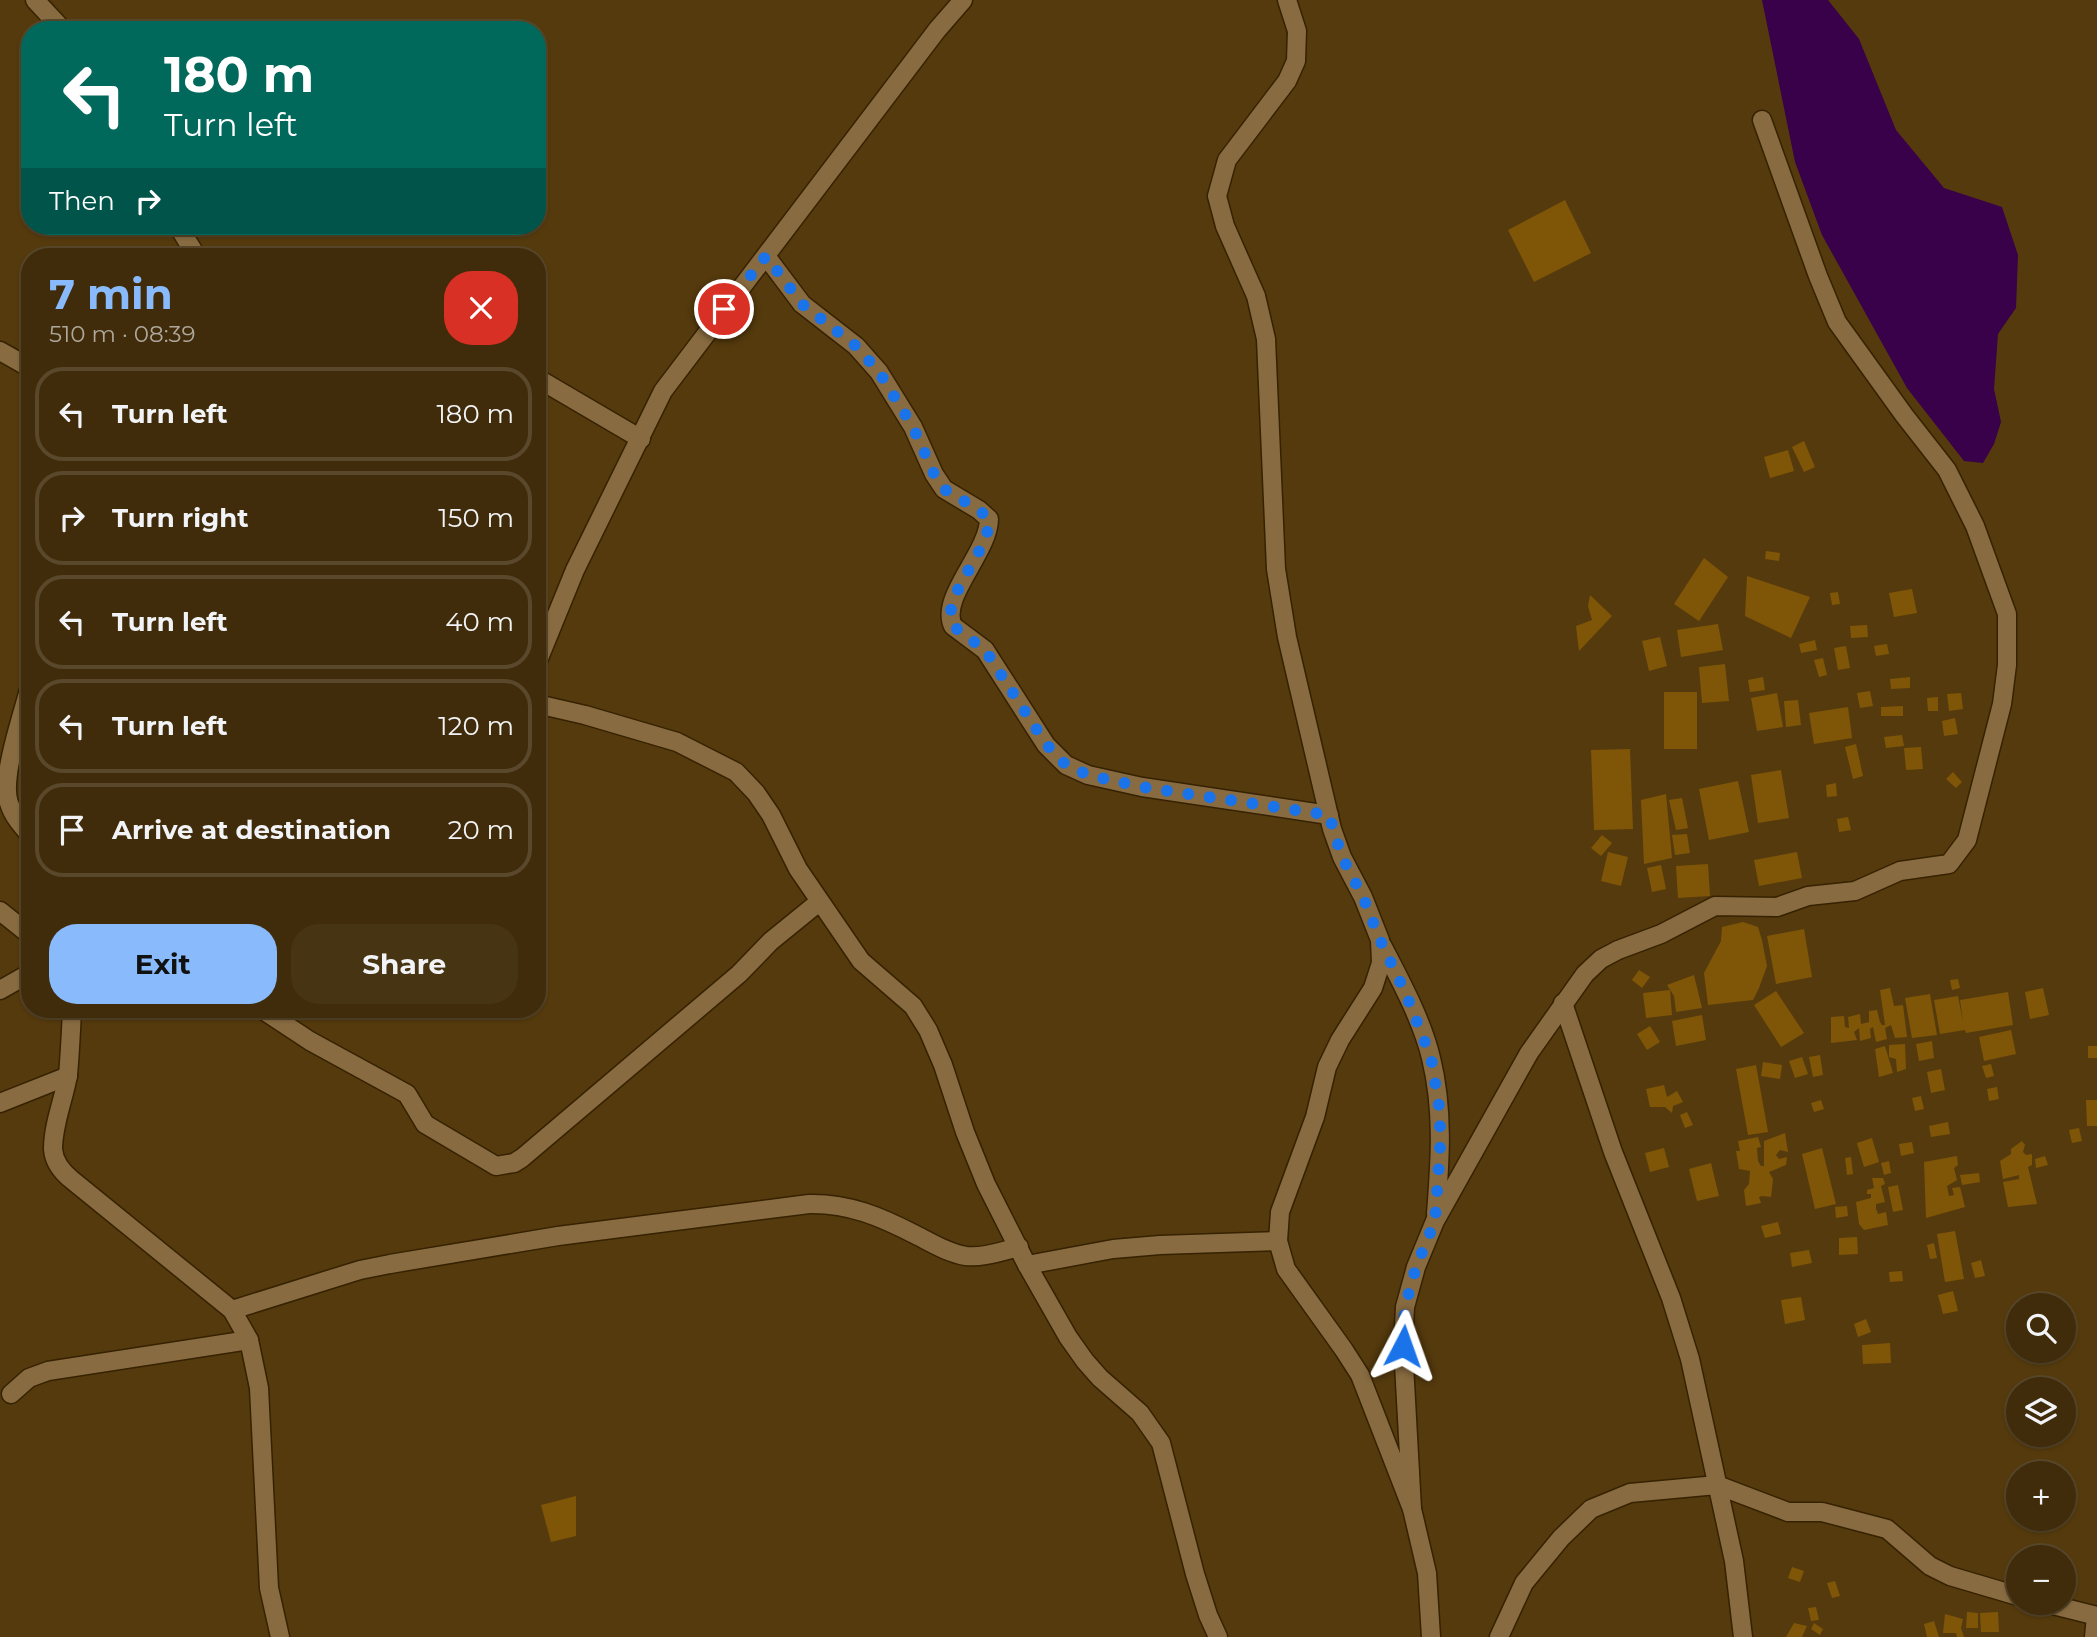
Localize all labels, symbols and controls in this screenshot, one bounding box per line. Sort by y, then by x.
text: 180 m [164,45,314,104]
icon: left [49,49,140,140]
text: Turn left [164,105,298,144]
icon: right [129,182,167,220]
text: Then [49,185,115,217]
text: 7 min [49,268,173,320]
button: close [444,271,518,345]
pin [694,279,754,339]
icon: arrive [705,290,743,328]
text: 510 m · 08:39 [49,320,196,348]
icon: left [53,395,91,433]
text: Turn left [112,398,228,430]
text: 180 m [436,398,514,430]
icon: right [53,499,91,537]
text: Turn right [112,502,248,534]
text: 150 m [438,502,514,534]
icon: left [53,603,91,641]
text: Turn left [112,606,228,638]
text: 40 m [445,606,514,638]
icon: left [53,707,91,745]
text: Turn left [112,710,228,742]
text: 120 m [438,710,514,742]
icon: arrive [53,811,91,849]
text: Arrive at destination [112,814,391,846]
text: 20 m [448,814,514,846]
button: Exit [49,924,277,1004]
button: Share [291,924,518,1004]
map controls [2006,1293,2076,1615]
button: search [2006,1293,2076,1363]
position arrow [1366,1309,1440,1383]
button: layers [2006,1377,2076,1447]
button: + [2006,1461,2076,1531]
button: − [2006,1545,2076,1615]

